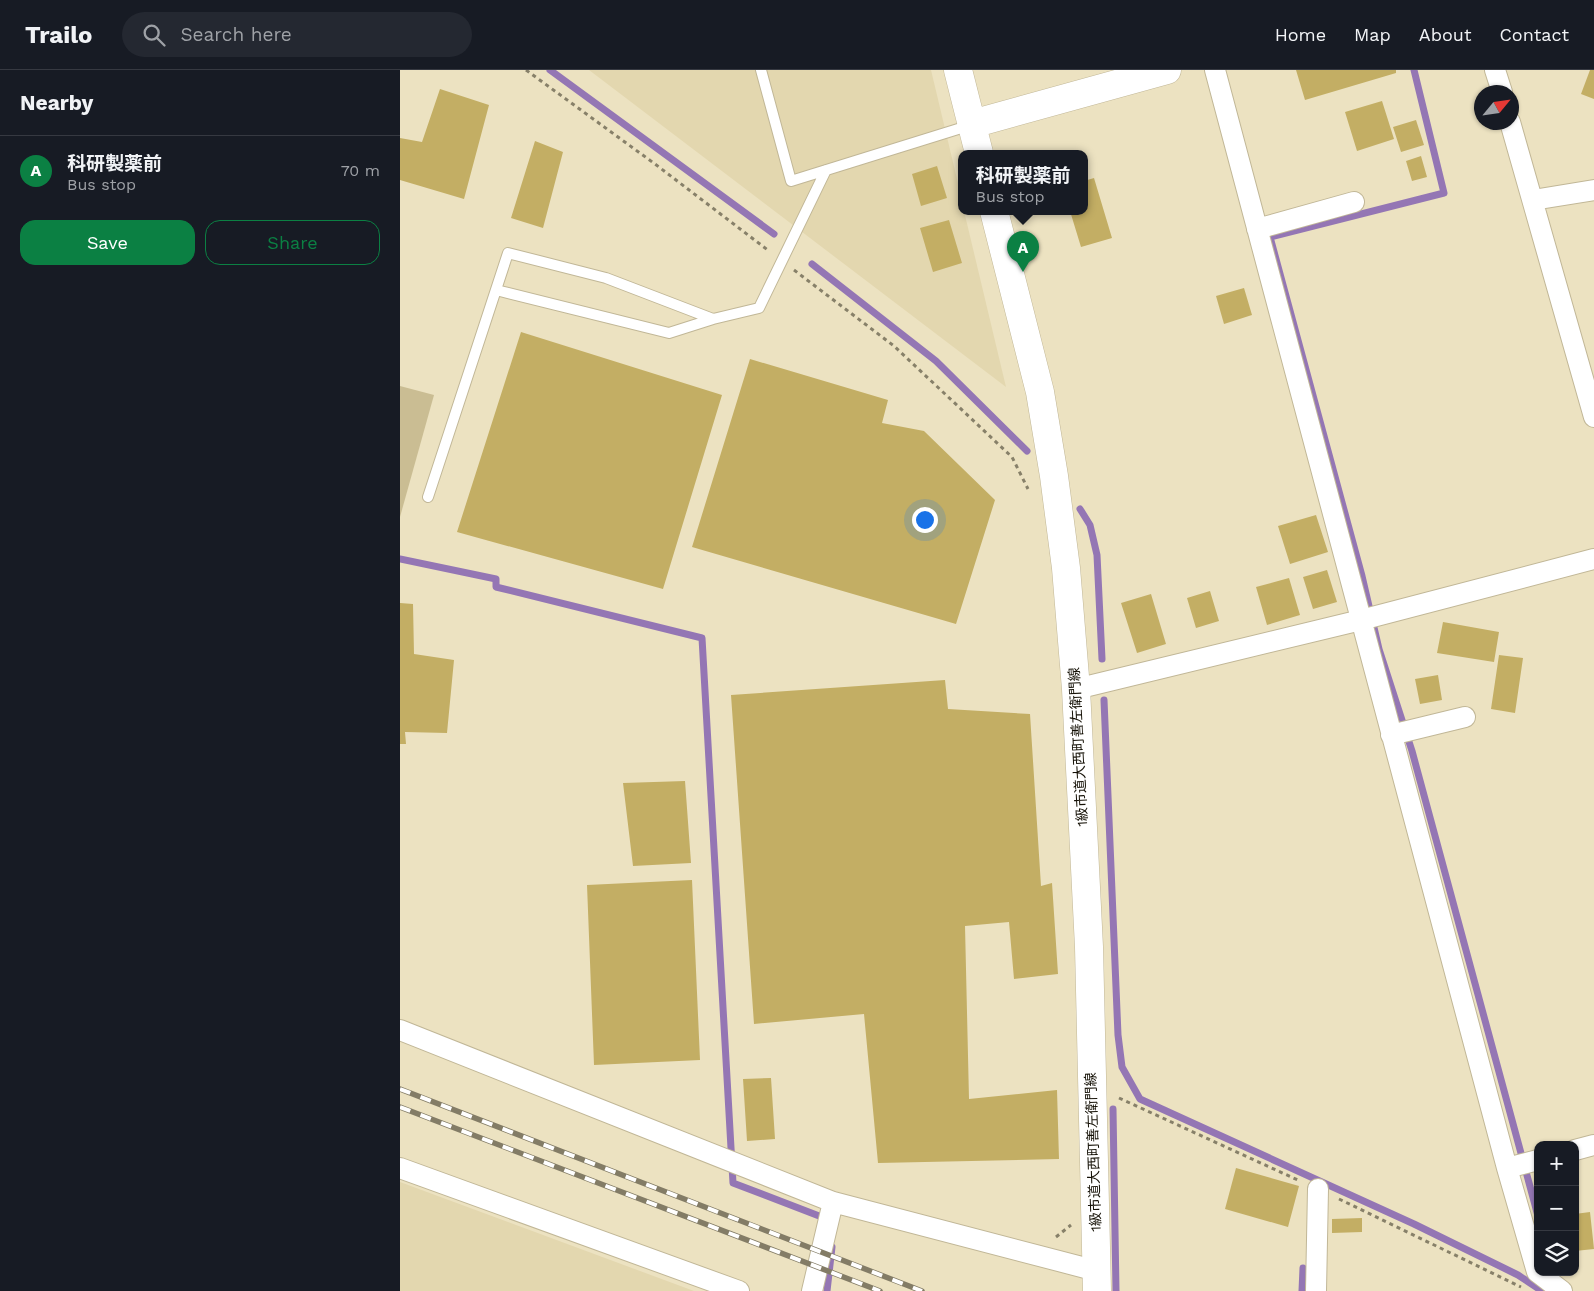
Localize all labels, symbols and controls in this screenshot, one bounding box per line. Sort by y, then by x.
search box [122,12,472,57]
text: Trailo [25,21,92,49]
icon: search [140,21,168,49]
text: Search here [180,23,292,46]
text: Home [1275,24,1326,45]
text: Map [1354,24,1391,45]
text: About [1419,24,1471,45]
text: Contact [1499,24,1569,45]
north arrow [1474,85,1519,130]
text: Nearby [20,90,93,115]
popup [958,150,1088,215]
text: 科研製薬前 [67,152,162,175]
text: A [31,161,41,180]
text: 70 m [341,161,380,180]
text: 科研製薬前 [975,164,1071,187]
text: Bus stop [67,175,136,194]
text: Bus stop [975,187,1044,206]
button: Save [20,220,195,265]
button: Share [205,220,380,265]
pin: A [1007,231,1039,272]
your location [912,507,938,533]
street label: 1級市道大西町善左衛門線 [1066,667,1090,827]
street label: 1級市道大西町善左衛門線 [1082,1072,1104,1232]
map controls [1534,1141,1579,1276]
button: + [1534,1141,1579,1186]
button: − [1534,1186,1579,1231]
button: layers [1534,1231,1579,1276]

